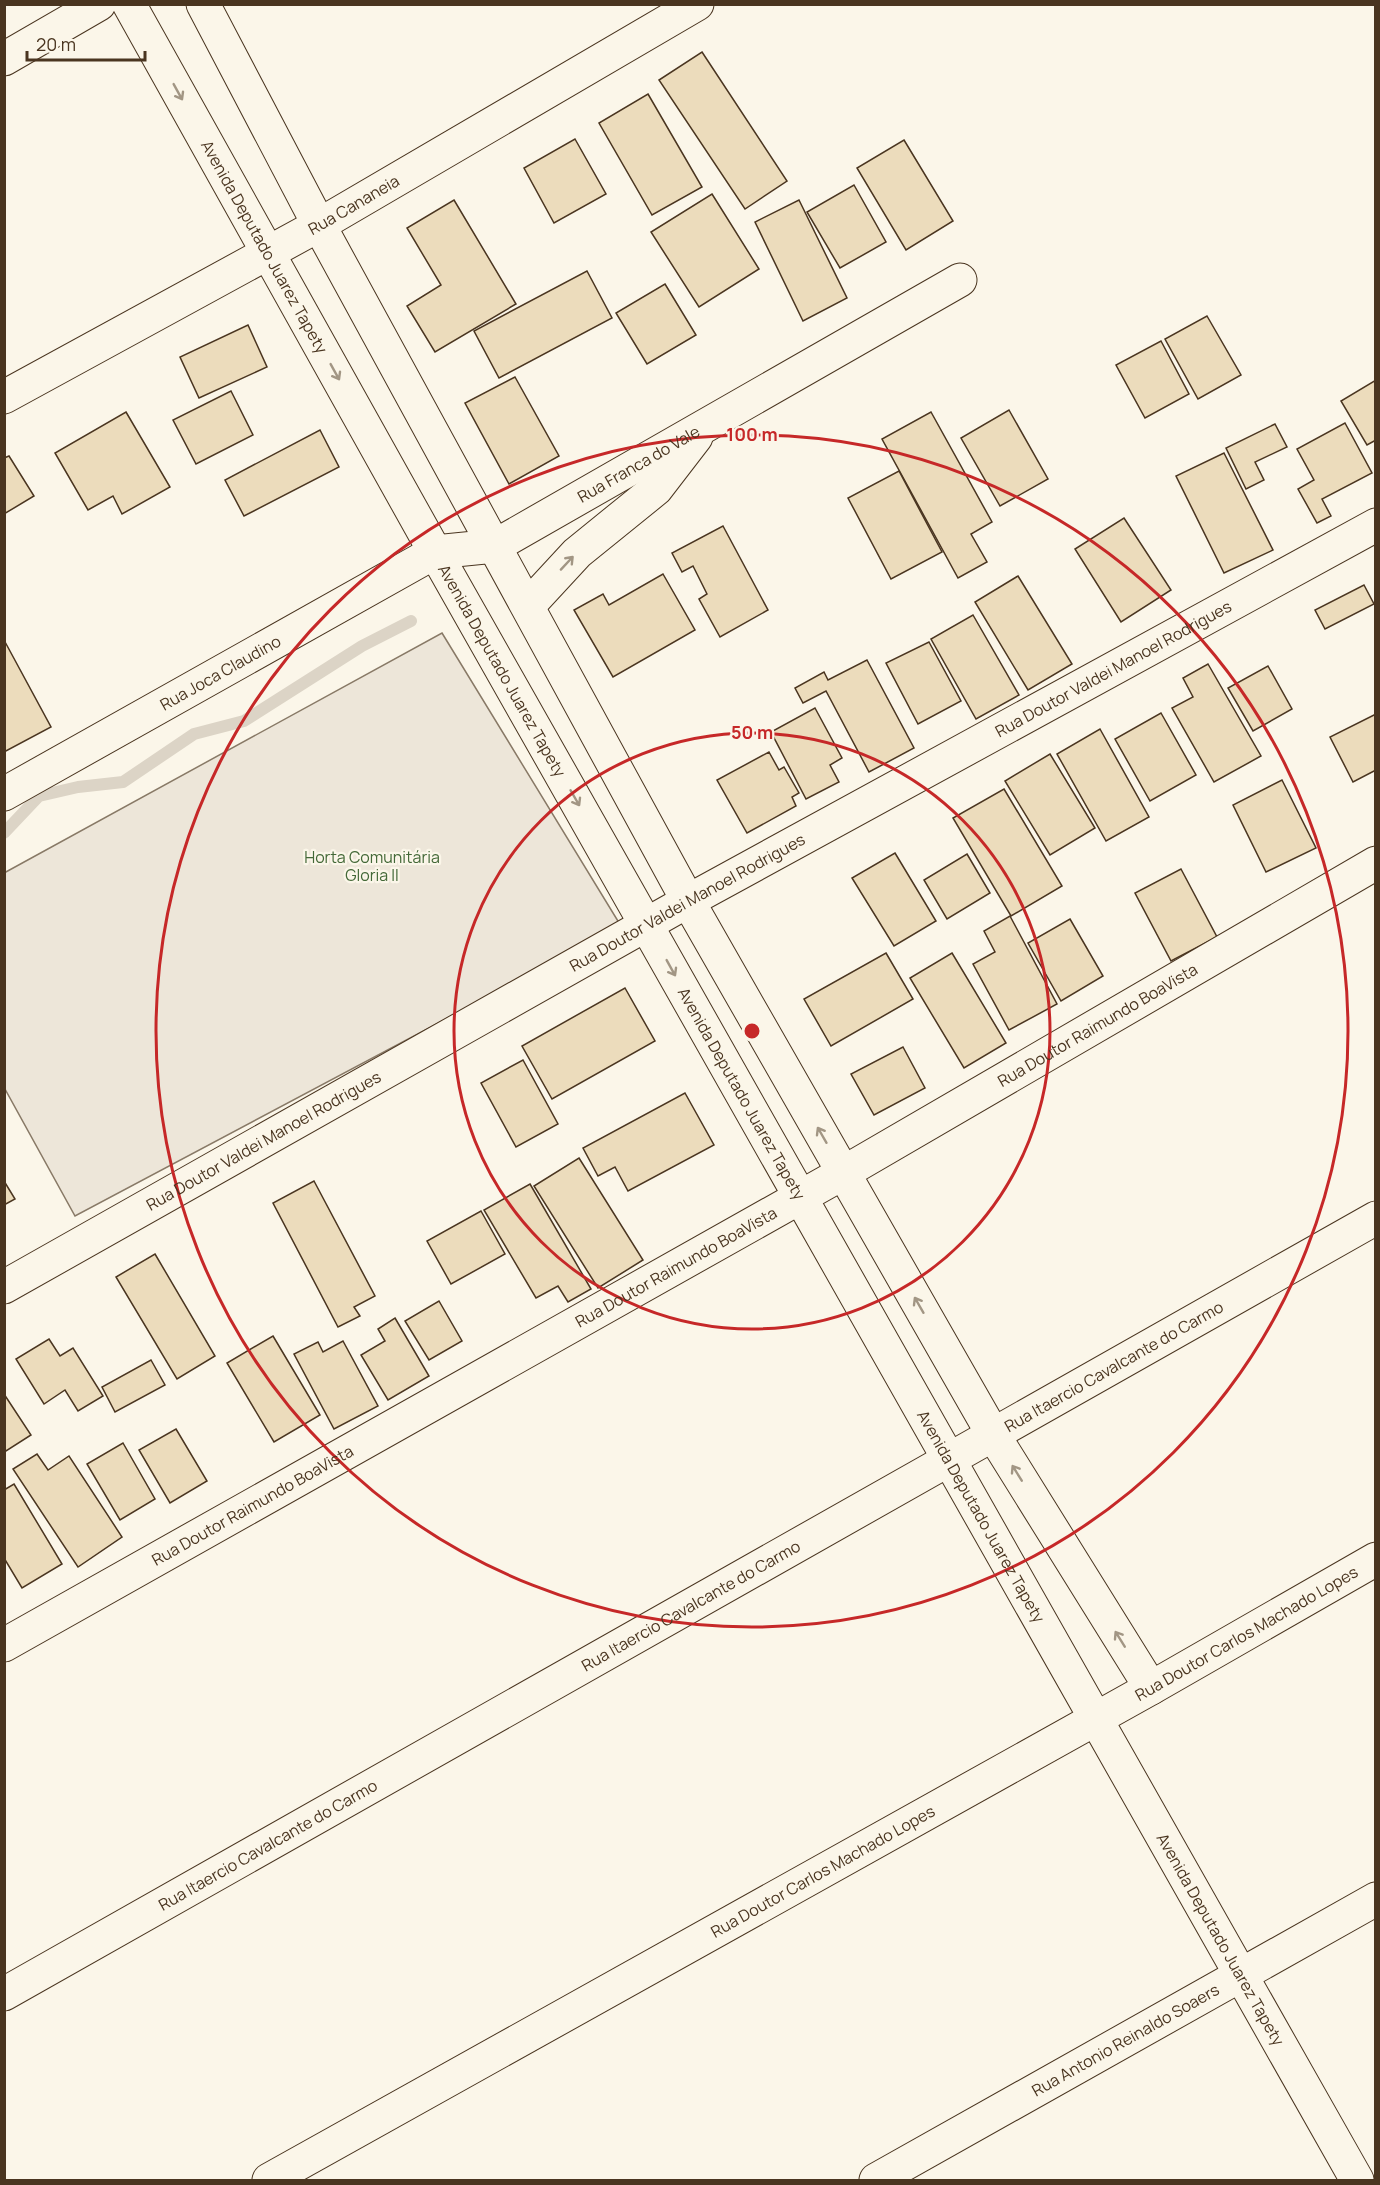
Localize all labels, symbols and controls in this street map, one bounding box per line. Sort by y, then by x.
scale bar [27,24,146,62]
text: 20 m [36,32,76,56]
one-way arrow [172,83,184,100]
street label: Avenida Deputado Juarez Tapety [196,136,333,358]
street label: Rua Cananeia [304,170,403,240]
one-way arrow [329,363,341,380]
street label: Rua Franca do Vale [573,420,704,508]
text: 100 m [726,422,778,446]
one-way arrow [560,556,574,571]
street label: Avenida Deputado Juarez Tapety [433,560,571,781]
street label: Rua Doutor Valdei Manoel Rodrigues [991,595,1235,742]
street label: Rua Joca Claudino [156,630,285,715]
text: 50 m [731,720,773,744]
one-way arrow [569,789,581,806]
street label: Rua Doutor Valdei Manoel Rodrigues [565,828,809,977]
park label: Horta Comunitária Gloria II [304,846,440,886]
one-way arrow [666,958,677,976]
street label: Rua Doutor Raimundo BoaVista [993,958,1201,1092]
street label: Avenida Deputado Juarez Tapety [673,983,811,1204]
centre of rings [742,1021,762,1041]
street label: Rua Doutor Valdei Manoel Rodrigues [142,1066,385,1216]
one-way arrow [816,1127,827,1145]
street label: Rua Doutor Raimundo BoaVista [571,1202,781,1332]
street label: Rua Itaercio Cavalcante do Carmo [1000,1296,1227,1437]
one-way arrow [913,1297,925,1314]
street label: Avenida Deputado Juarez Tapety [912,1406,1050,1627]
street label: Rua Doutor Raimundo BoaVista [148,1440,357,1571]
one-way arrow [1011,1465,1023,1482]
street label: Rua Itaercio Cavalcante do Carmo [577,1535,804,1676]
street label: Rua Doutor Carlos Machado Lopes [1131,1561,1362,1706]
one-way arrow [1113,1631,1125,1648]
street label: Rua Itaercio Cavalcante do Carmo [154,1774,381,1916]
street label: Rua Doutor Carlos Machado Lopes [707,1800,939,1943]
street label: Avenida Deputado Juarez Tapety [1152,1829,1290,2050]
street label: Rua Antonio Reinaldo Soaers [1028,1978,1223,2101]

